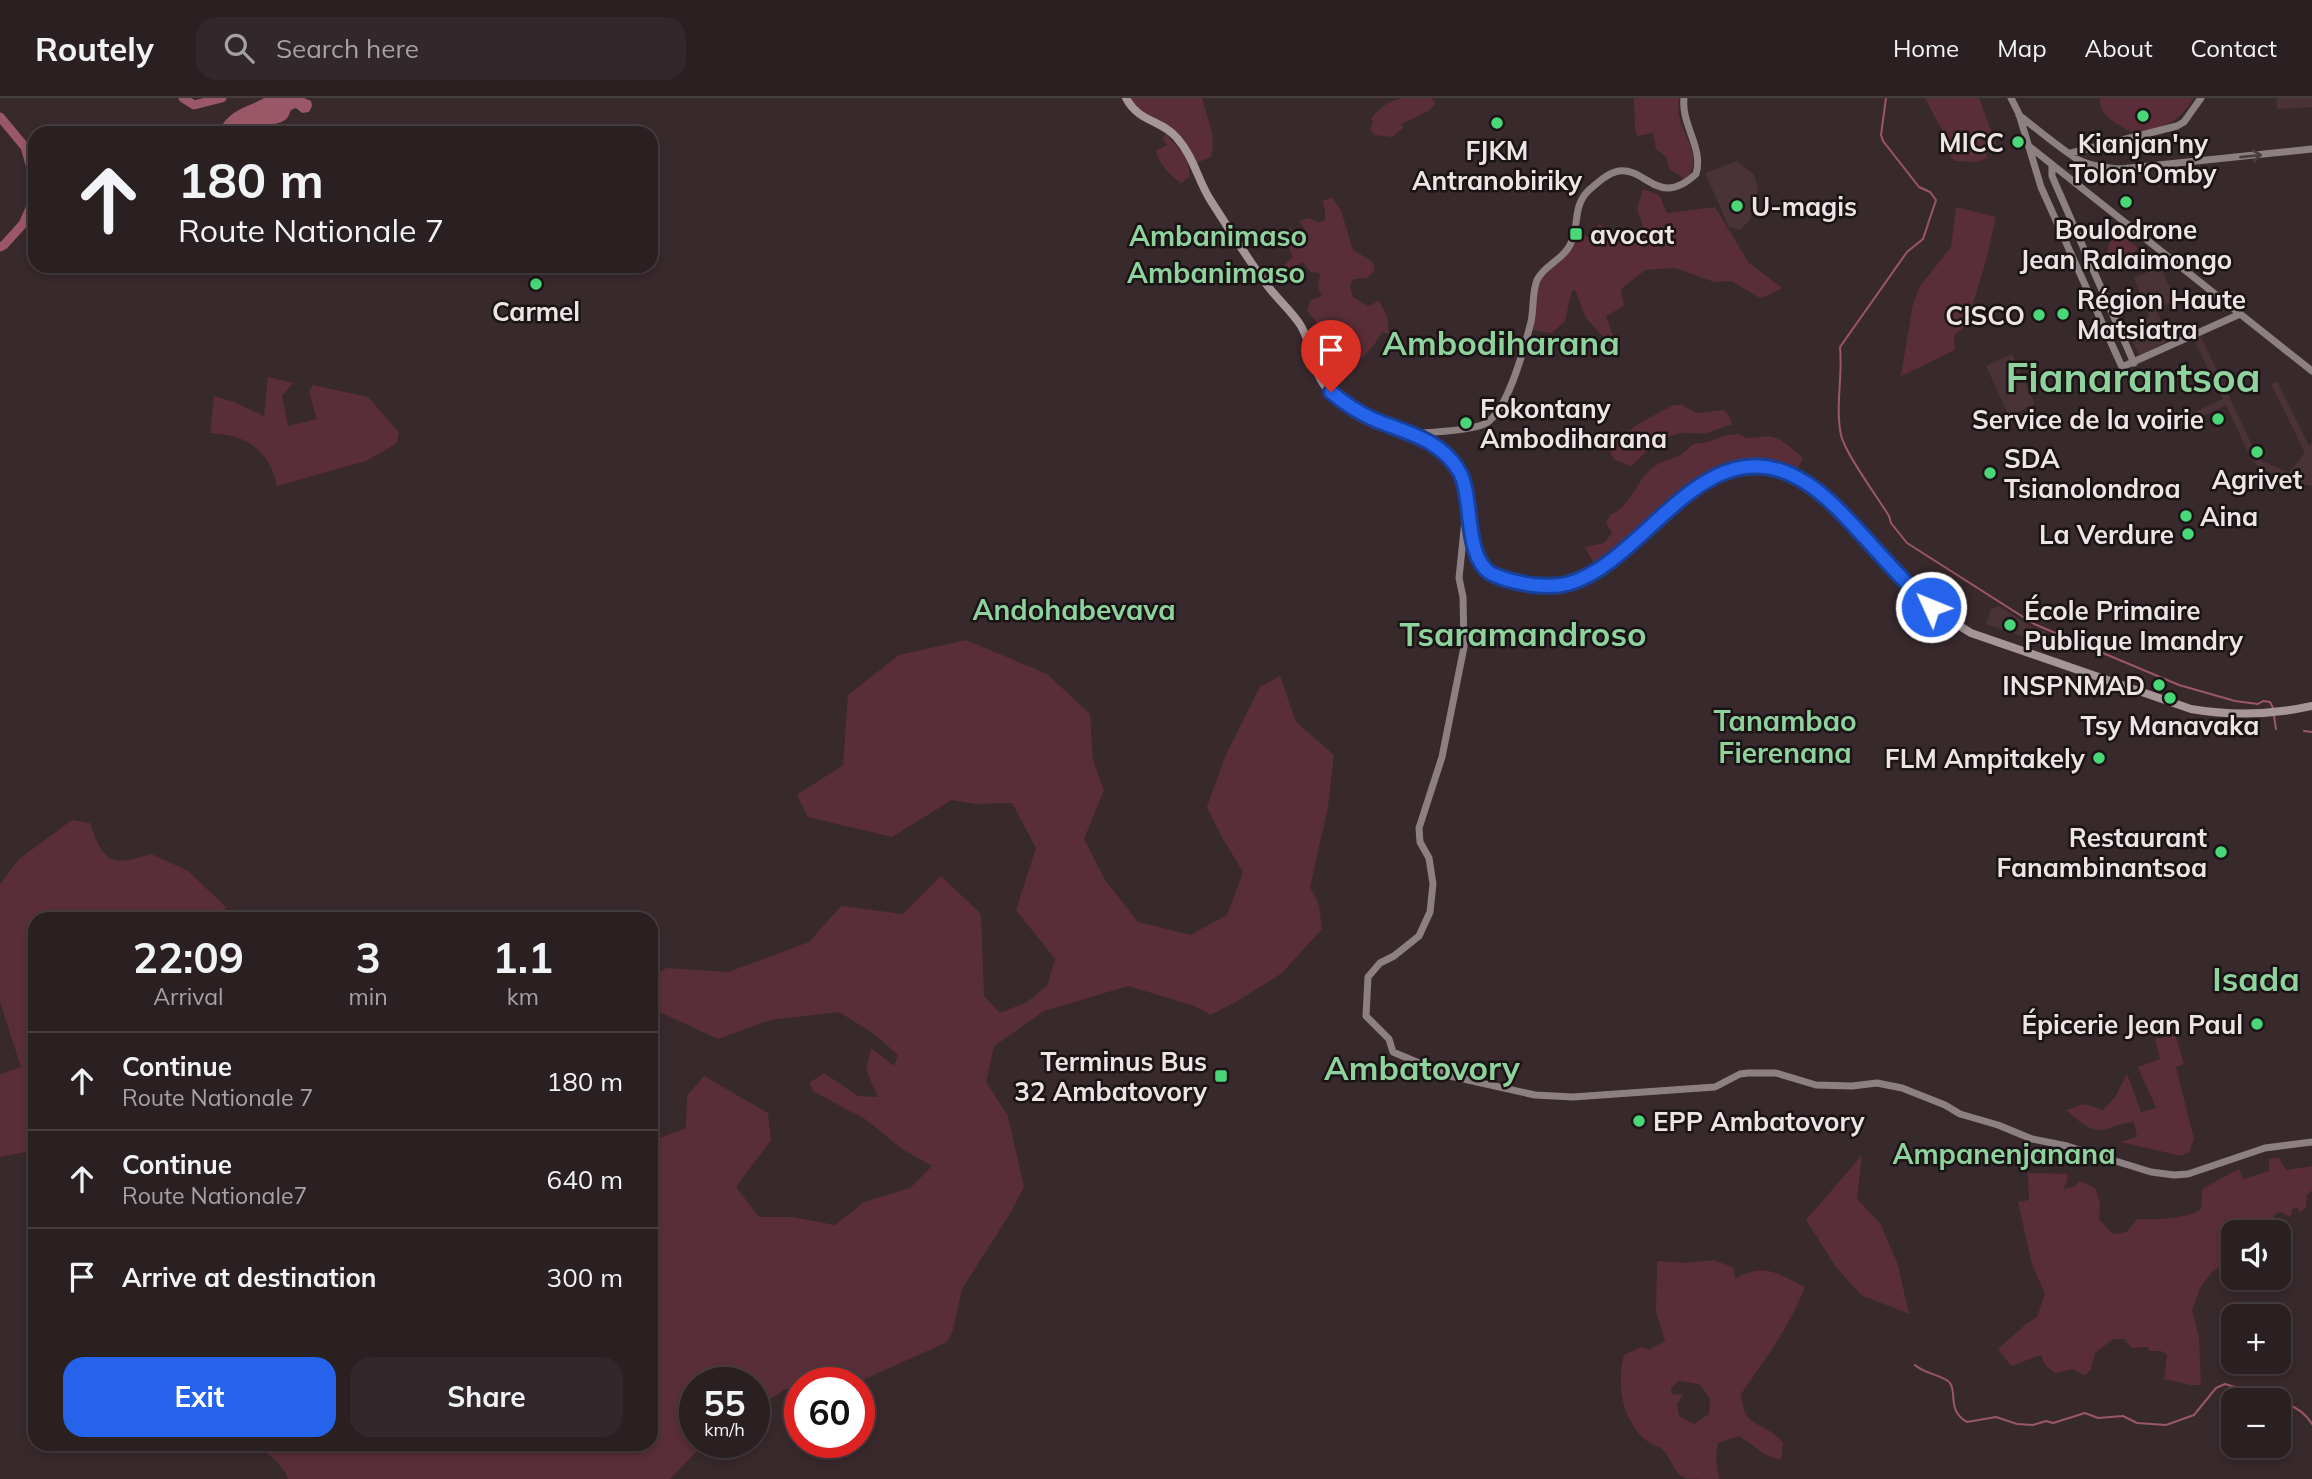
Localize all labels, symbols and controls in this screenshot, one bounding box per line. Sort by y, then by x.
search box [196,17,686,80]
text: Routely [35,28,154,69]
icon: search [220,29,258,67]
text: Search here [276,32,419,65]
text: Home [1893,33,1959,63]
text: Map [1997,33,2047,63]
text: About [2085,33,2153,63]
text: Contact [2191,33,2277,63]
marker: Kianjan'ny Tolon'Omby [2135,108,2151,124]
marker: FJKM Antranobiriky [1489,115,1505,131]
place label: MICC [1939,126,2004,159]
place label: Kianjan'ny Tolon'Omby [2069,127,2218,190]
place label: FJKM Antranobiriky [1412,134,1583,197]
marker: MICC [2010,134,2026,150]
text: 180 m [178,149,324,210]
one-way arrow [2239,149,2262,162]
icon: ahead [63,154,154,245]
place label: U-magis [1751,190,1857,223]
marker: Boulodrone Jean Ralaimongo [2118,194,2134,210]
marker: U-magis [1729,198,1745,214]
text: Route Nationale 7 [178,210,444,250]
place label: Boulodrone Jean Ralaimongo [2020,213,2232,276]
district label: Ambanimaso [1129,218,1307,253]
place label: avocat [1590,218,1674,251]
marker: avocat [1568,226,1584,242]
district label: Ambanimaso [1127,255,1305,290]
marker: Carmel [528,276,544,292]
place label: Région Haute Matsiatra [2077,283,2246,346]
place label: Carmel [492,295,580,328]
place label: CISCO [1945,299,2025,332]
marker: Région Haute Matsiatra [2055,306,2071,322]
marker: CISCO [2031,307,2047,323]
pin [1301,320,1361,392]
district label: Ambodiharana [1382,322,1620,363]
icon: arrive [1312,331,1350,369]
district label: Fianarantsoa [2005,352,2261,402]
place label: Fokontany Ambodiharana [1480,392,1667,455]
place label: Service de la voirie [1972,403,2204,436]
marker: Service de la voirie [2210,411,2226,427]
marker: Fokontany Ambodiharana [1458,415,1474,431]
place label: SDA Tsianolondroa [2004,442,2181,505]
marker: Agrivet [2249,444,2265,460]
place label: Agrivet [2212,463,2302,496]
marker: SDA Tsianolondroa [1982,465,1998,481]
place label: Aina [2200,500,2258,533]
marker: Aina [2178,508,2194,524]
place label: La Verdure [2039,518,2174,551]
marker: La Verdure [2180,526,2196,542]
position arrow [1894,570,1968,644]
district label: Andohabevava [972,592,1176,627]
place label: École Primaire Publique Imandry [2024,594,2244,657]
district label: Tsaramandroso [1400,613,1646,654]
marker: École Primaire Publique Imandry [2002,617,2018,633]
place label: INSPNMAD [2002,669,2145,702]
marker: INSPNMAD [2151,677,2167,693]
marker: Tsy Manavaka [2162,690,2178,706]
district label: Tanambao Fierenana [1713,703,1857,770]
place label: Tsy Manavaka [2081,709,2259,742]
place label: FLM Ampitakely [1885,742,2086,775]
marker: FLM Ampitakely [2091,750,2107,766]
place label: Restaurant Fanambinantsoa [1997,821,2207,884]
marker: Restaurant Fanambinantsoa [2213,844,2229,860]
text: 22:09 [133,931,244,984]
text: 3 [356,931,381,984]
text: 1.1 [492,931,553,984]
district label: Isada [2212,958,2300,999]
text: Arrival [153,982,223,1011]
text: min [349,982,388,1011]
text: km [507,982,539,1011]
place label: Épicerie Jean Paul [2021,1008,2243,1041]
marker: Épicerie Jean Paul [2249,1016,2265,1032]
place label: Terminus Bus 32 Ambatovory [1014,1045,1208,1108]
district label: Ambatovory [1324,1047,1520,1088]
text: Continue [122,1050,232,1083]
icon: ahead [63,1062,101,1100]
text: 180 m [547,1065,623,1098]
marker: Terminus Bus 32 Ambatovory [1213,1068,1229,1084]
text: Route Nationale 7 [122,1083,313,1112]
place label: EPP Ambatovory [1653,1105,1865,1138]
marker: EPP Ambatovory [1631,1113,1647,1129]
district label: Ampanenjanana [1892,1136,2116,1171]
text: Continue [122,1148,232,1181]
icon: ahead [63,1160,101,1198]
text: 640 m [547,1163,623,1196]
text: Route Nationale7 [122,1181,307,1210]
map controls [2221,1220,2291,1458]
button: sound [2221,1220,2291,1290]
icon: arrive [63,1258,101,1296]
text: Arrive at destination [122,1261,377,1294]
text: 300 m [547,1261,623,1294]
button: + [2221,1304,2291,1374]
button: Exit [63,1357,336,1437]
button: Share [350,1357,623,1437]
speed limit sign: 60 [784,1367,875,1458]
text: 55 [703,1381,746,1425]
button: − [2221,1388,2291,1458]
text: km/h [704,1418,745,1441]

